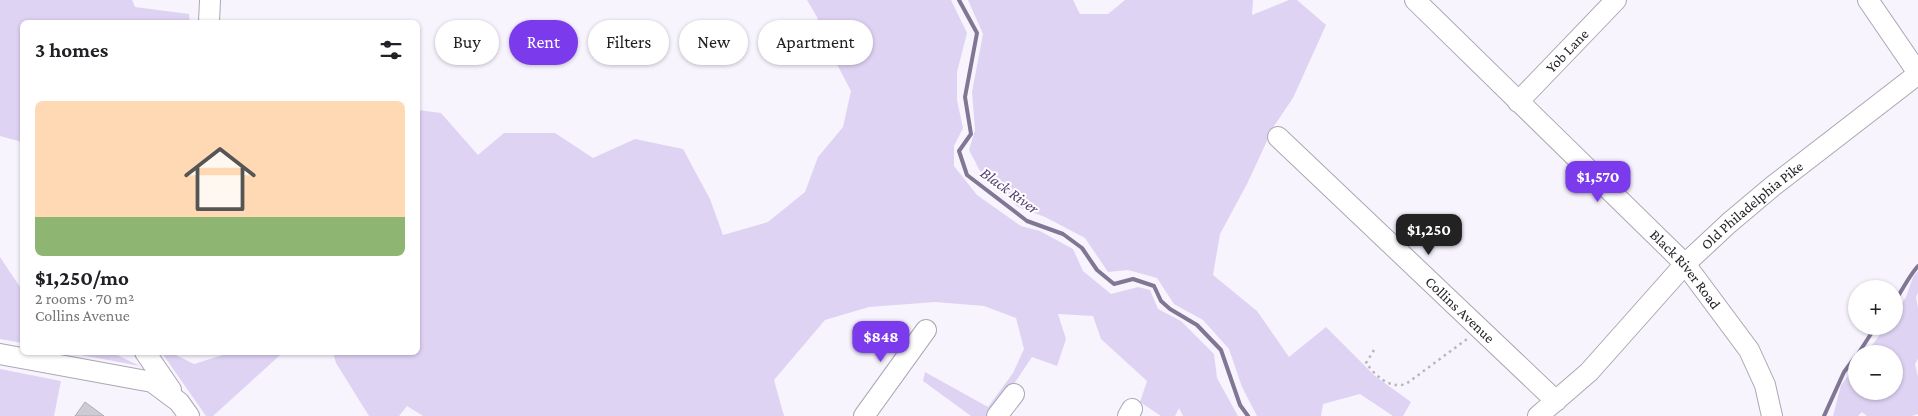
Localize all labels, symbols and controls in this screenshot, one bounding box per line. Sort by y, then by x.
chip: Buy [435,20,499,65]
chip: Rent [509,20,578,65]
chip: Filters [588,20,669,65]
chip: New [679,20,748,65]
chip: Apartment [758,20,873,65]
street label: Yob Lane [1543,25,1592,76]
icon: filters [377,36,405,64]
text: 3 homes [35,38,108,62]
icon: home [175,134,265,224]
street label: Old Philadelphia Pike [1698,158,1806,253]
pin: $1,570 [1557,160,1639,203]
water label: Black River [978,164,1042,217]
text: $1,570 [1576,168,1620,185]
pin: $1,250 [1388,214,1470,256]
text: $1,250 [1407,221,1451,238]
street label: Black River Road [1647,227,1724,312]
text: $1,250/mo [35,266,129,290]
street label: Collins Avenue [1422,273,1498,347]
map controls [1848,280,1903,400]
button: + [1848,280,1903,335]
text: 2 rooms · 70 m² [35,290,134,307]
text: Collins Avenue [35,307,130,324]
pin: $848 [851,320,911,363]
text: $848 [863,328,899,345]
button: − [1848,345,1903,400]

